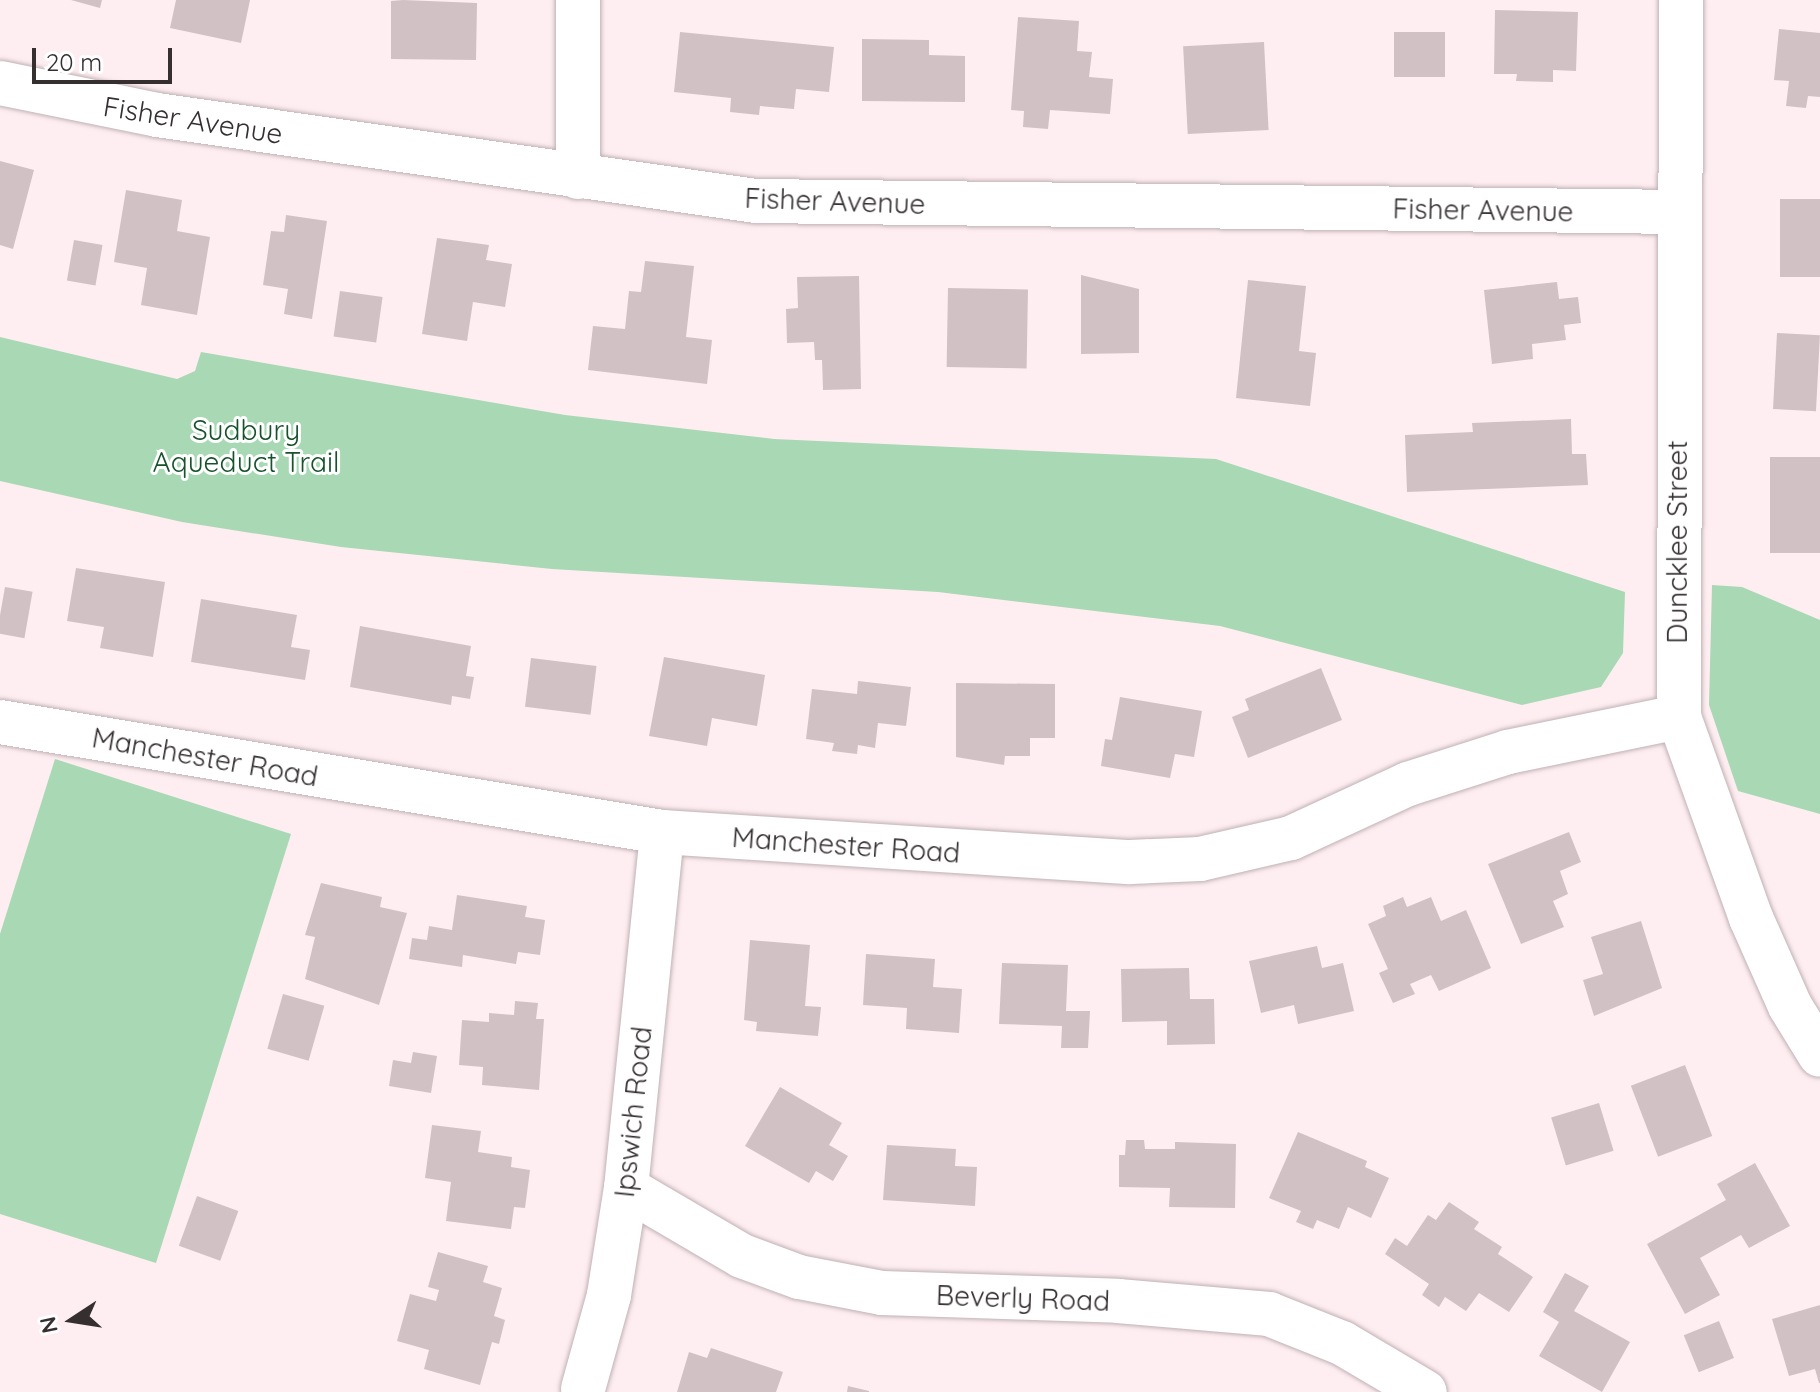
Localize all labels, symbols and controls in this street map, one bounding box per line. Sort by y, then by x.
scale bar [36,32,176,82]
text: 20 m [46,47,102,77]
street label: Fisher Avenue [101,89,285,151]
street label: Fisher Avenue [744,181,926,221]
street label: Fisher Avenue [1392,192,1574,228]
park label: Sudbury Aqueduct Trail [153,413,339,479]
street label: Duncklee Street [1660,440,1694,644]
street label: Manchester Road [89,721,321,793]
street label: Manchester Road [731,820,961,870]
street label: Ipswich Road [607,1025,659,1199]
street label: Beverly Road [935,1278,1111,1318]
north arrow [32,1280,112,1360]
text: N [33,1314,64,1336]

